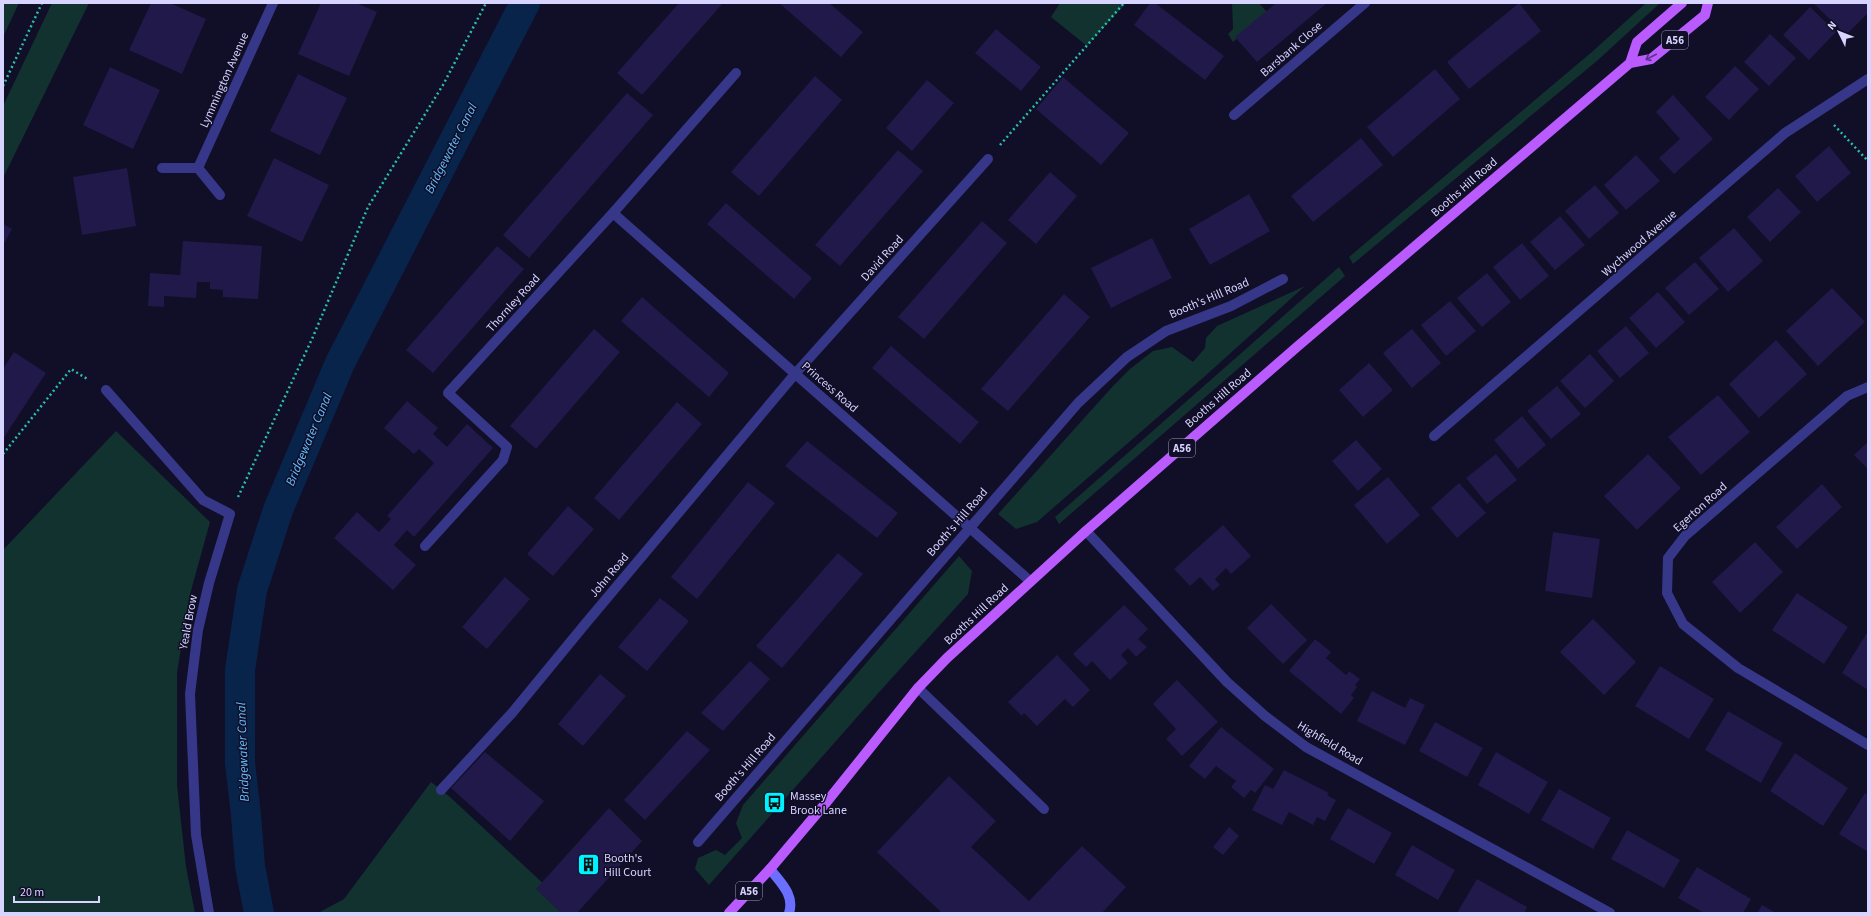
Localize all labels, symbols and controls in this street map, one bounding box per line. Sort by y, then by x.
north arrow [1819,12,1859,52]
street label: Barsbank Close [1257,18,1326,81]
text: N [1824,18,1840,33]
street label: Lymmington Avenue [196,30,253,131]
road number: A56 [1662,31,1688,49]
one-way arrow [1645,54,1657,61]
water label: Bridgewater Canal [420,99,482,197]
street label: Booths Hill Road [1427,154,1501,221]
street label: Wychwood Avenue [1598,206,1681,281]
street label: David Road [857,232,908,285]
street label: Thornley Road [483,271,544,336]
street label: Booth's Hill Road [1166,274,1252,323]
street label: Princess Road [798,358,862,417]
street label: Booths Hill Road [1181,365,1255,432]
water label: Bridgewater Canal [281,389,337,489]
road number: A56 [1169,439,1195,457]
street label: Egerton Road [1670,478,1731,536]
street label: Booth's Hill Road [923,484,992,560]
street label: John Road [586,549,633,601]
street label: Booths Hill Road [940,580,1012,649]
street label: Yeald Brow [175,593,202,652]
water label: Bridgewater Canal [232,701,254,802]
street label: Highfield Road [1294,717,1366,770]
street label: Booth's Hill Road [711,729,780,805]
place label: Massey Brook Lane [790,788,847,819]
bus stop icon: Massey Brook Lane [762,790,788,816]
place label: Booth's Hill Court [604,850,651,881]
building icon: Booth's Hill Court [576,852,602,878]
scale bar [14,878,99,904]
road number: A56 [736,882,762,900]
text: 20 m [20,884,44,901]

